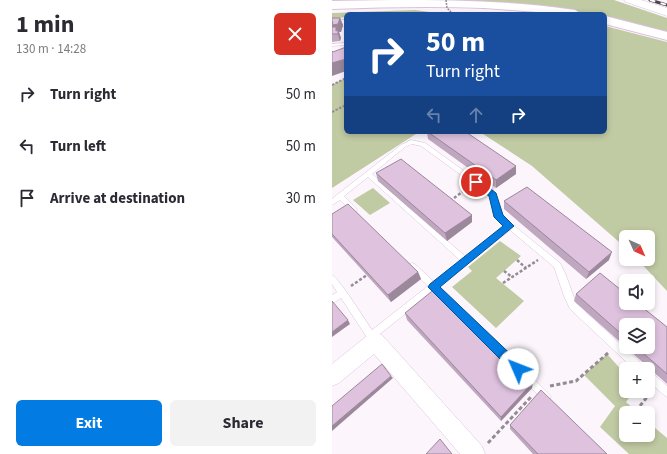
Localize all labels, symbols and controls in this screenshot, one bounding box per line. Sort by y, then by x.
text: 1 min [16,7,74,42]
button: close [274,13,316,55]
text: 50 m [426,22,485,62]
icon: right [360,28,412,80]
text: 130 m · 14:28 [16,40,86,58]
text: Turn right [426,59,500,84]
icon: right [16,83,38,105]
text: Turn right [50,84,116,105]
text: 50 m [286,84,316,105]
icon: left [423,104,445,126]
icon: ahead [465,104,487,126]
icon: right [507,104,529,126]
icon: left [16,135,38,157]
text: Turn left [50,136,106,157]
text: 50 m [286,136,316,157]
pin [459,165,493,199]
icon: arrive [465,171,487,193]
icon: arrive [16,187,38,209]
text: Arrive at destination [50,188,185,209]
text: 30 m [286,188,316,209]
north arrow [619,230,655,266]
map controls [619,230,655,442]
button: sound [619,274,655,310]
button: layers [619,318,655,354]
position arrow [497,348,539,390]
button: + [619,362,655,398]
button: Exit [16,400,162,446]
button: Share [170,400,316,446]
button: − [619,406,655,442]

